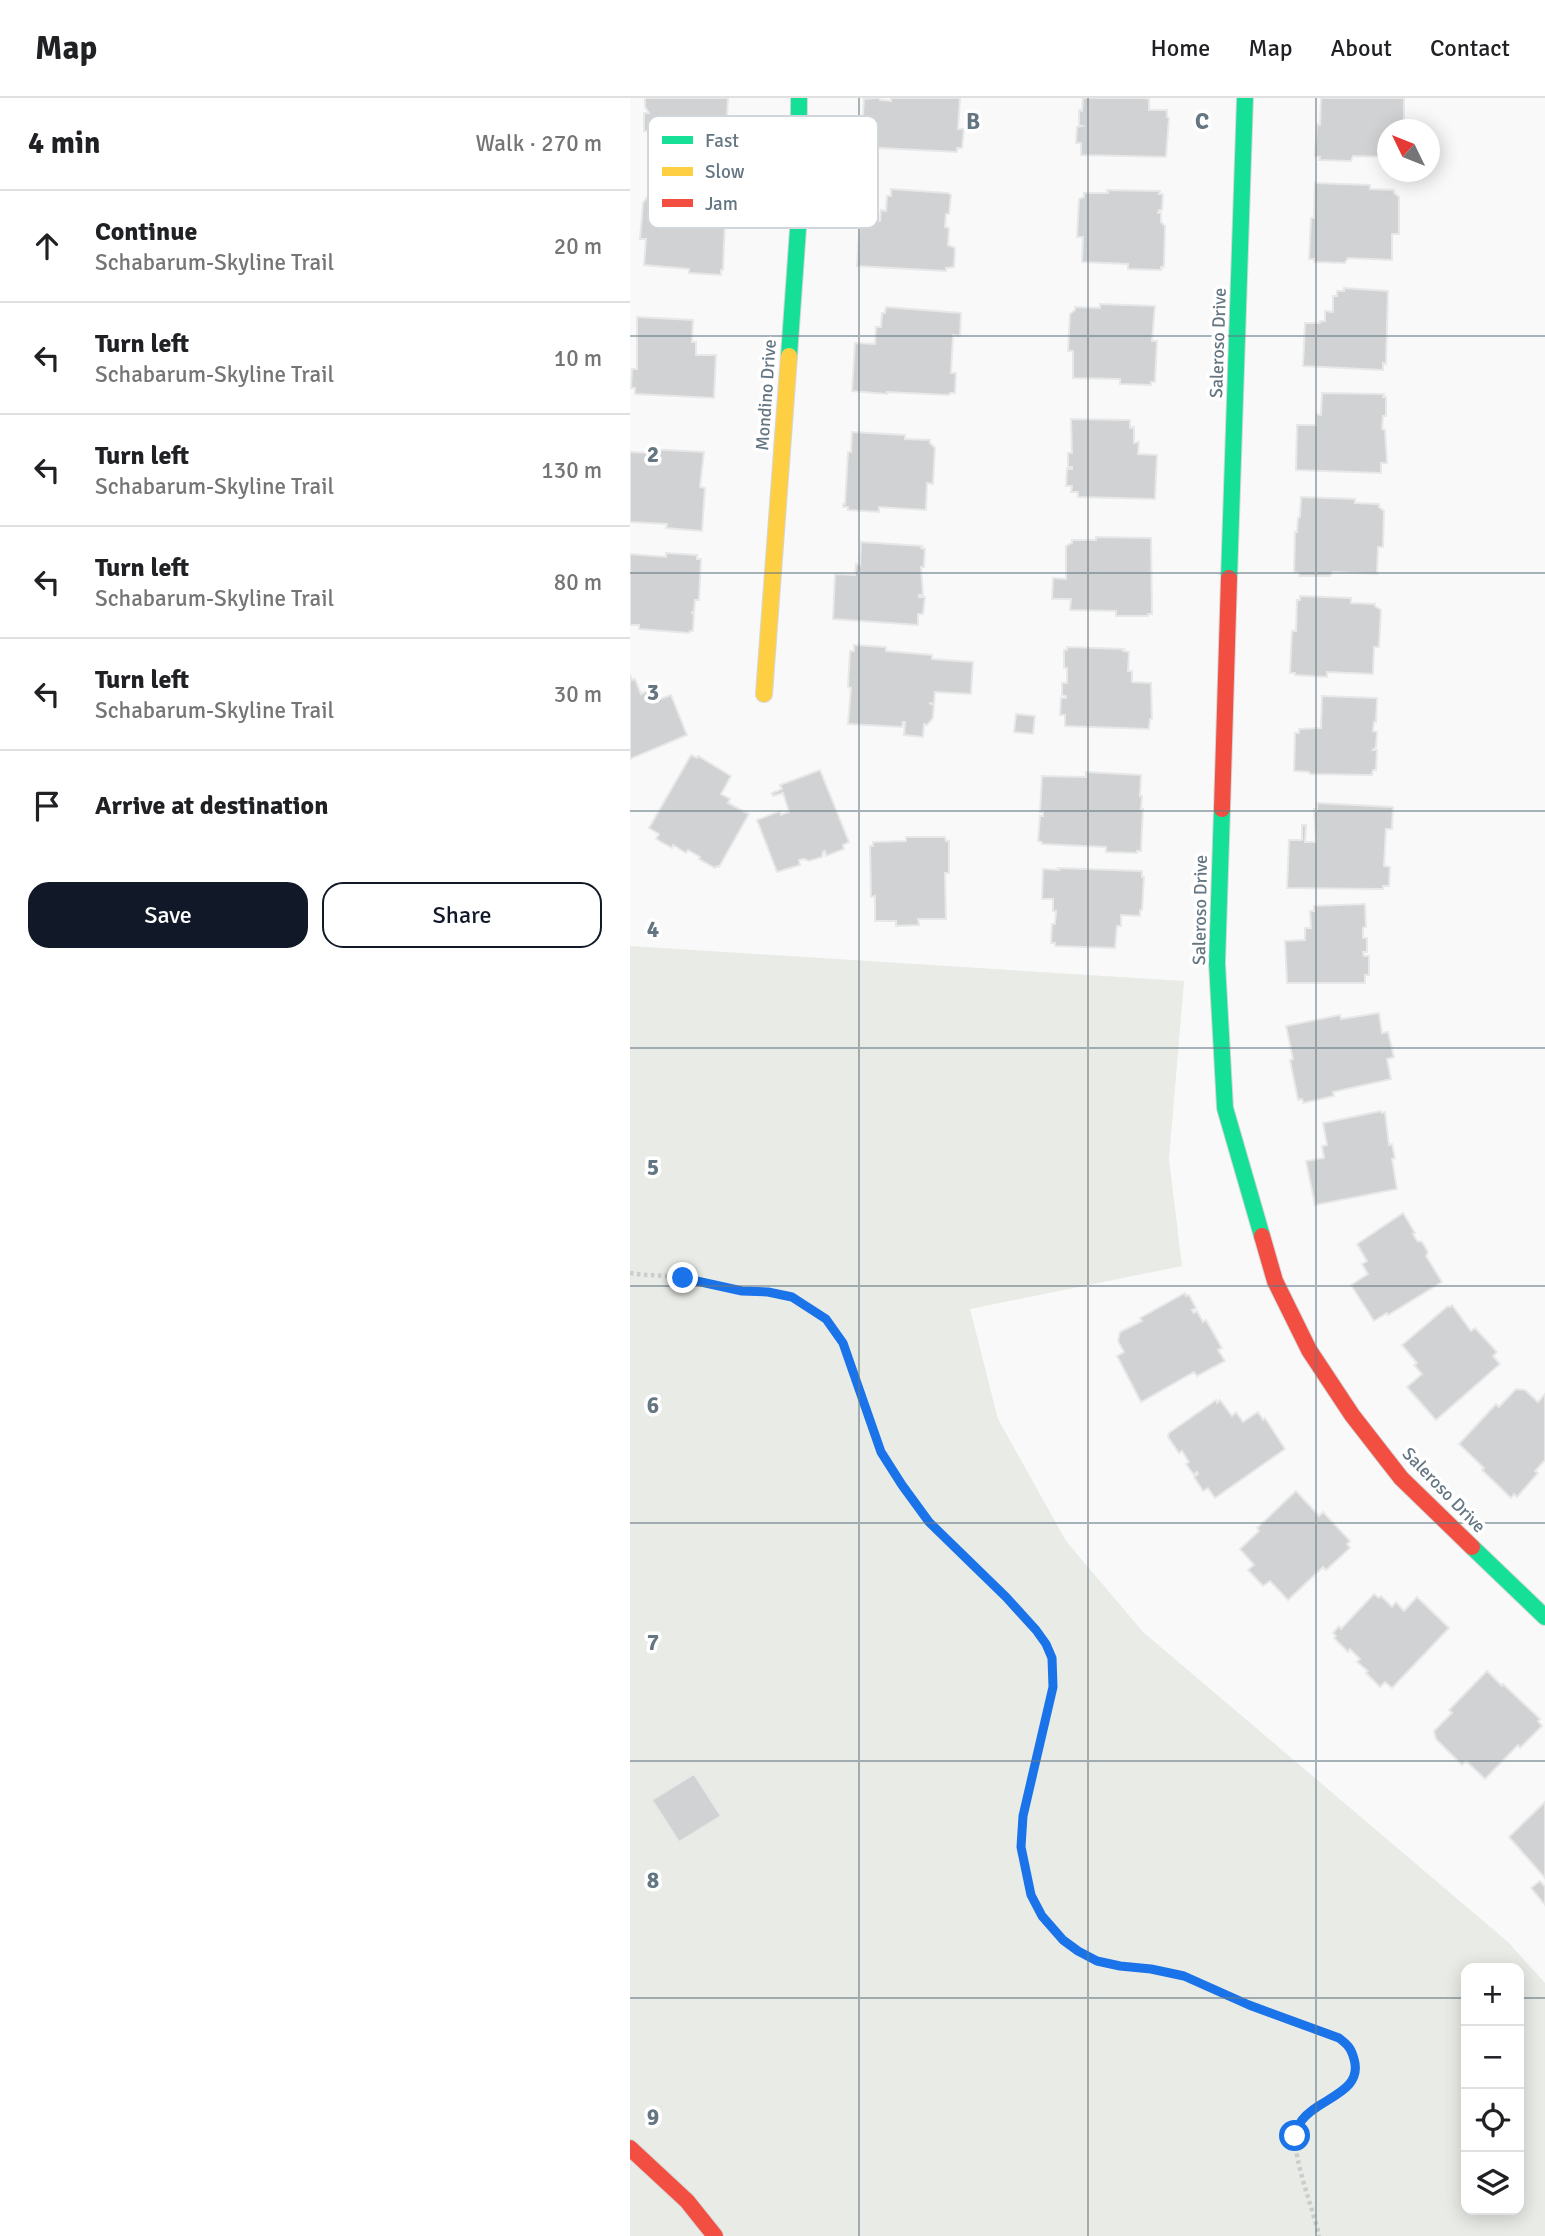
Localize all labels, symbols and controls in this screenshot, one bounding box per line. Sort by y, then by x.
text: Map [35,28,97,69]
text: Home [1150,33,1210,63]
text: Map [1248,33,1293,63]
text: About [1331,33,1392,63]
text: Contact [1430,33,1510,63]
text: B [966,107,980,136]
text: C [1195,107,1209,136]
legend [648,116,878,228]
north arrow [1377,119,1440,182]
text: 4 min [28,125,100,162]
text: Walk · 270 m [476,129,602,158]
text: Fast [705,129,739,153]
text: Slow [705,160,745,184]
text: Jam [705,192,738,216]
text: Continue [95,216,197,248]
icon: ahead [28,227,66,265]
text: 20 m [554,232,602,261]
text: Schabarum-Skyline Trail [95,248,334,277]
street label: Saleroso Drive [1205,287,1231,399]
text: Turn left [95,328,189,360]
icon: left [28,339,66,377]
street label: Mondino Drive [751,339,781,451]
text: 10 m [554,344,602,373]
text: Schabarum-Skyline Trail [95,360,334,389]
text: Turn left [95,440,189,472]
text: 2 [647,440,659,469]
icon: left [28,451,66,489]
text: 130 m [541,456,602,485]
text: Schabarum-Skyline Trail [95,472,334,501]
text: Turn left [95,552,189,584]
icon: left [28,563,66,601]
text: 80 m [554,568,602,597]
text: Schabarum-Skyline Trail [95,584,334,613]
text: Turn left [95,664,189,696]
icon: left [28,675,66,713]
text: 3 [647,678,659,707]
text: 30 m [554,680,602,709]
text: Schabarum-Skyline Trail [95,696,334,725]
icon: arrive [28,787,66,825]
text: Arrive at destination [95,790,328,822]
street label: Saleroso Drive [1188,855,1212,965]
button: Save [28,882,308,948]
button: Share [322,882,602,948]
text: 4 [647,915,659,944]
text: 5 [647,1153,659,1182]
route end [667,1262,698,1293]
text: 6 [647,1391,659,1420]
street label: Saleroso Drive [1398,1443,1490,1537]
text: 7 [647,1628,659,1657]
text: 8 [647,1866,659,1895]
map controls [1461,1963,1524,2215]
button: + [1461,1963,1524,2026]
button: − [1461,2026,1524,2089]
button: locate [1461,2089,1524,2152]
text: 9 [647,2103,659,2132]
route start [1279,2120,1310,2151]
button: layers [1461,2152,1524,2215]

